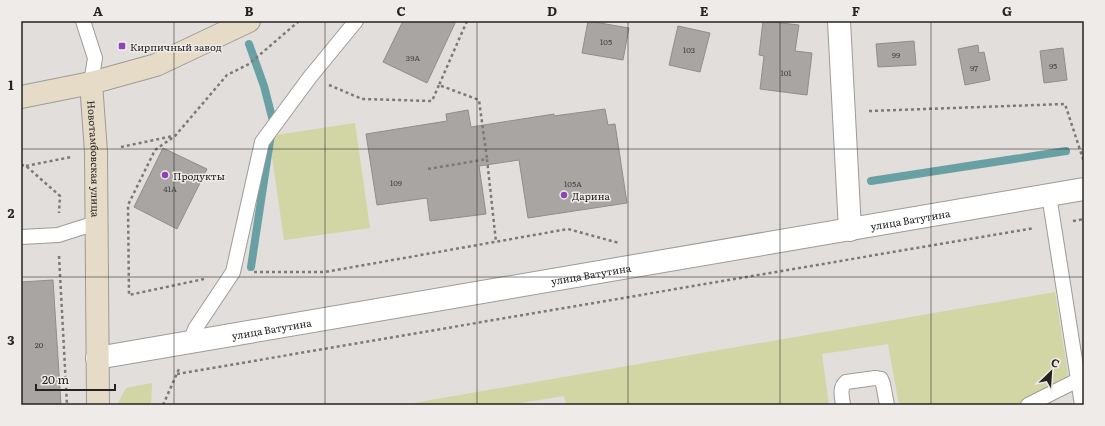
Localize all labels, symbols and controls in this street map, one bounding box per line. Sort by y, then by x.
text: A [93,1,103,20]
text: B [245,1,254,20]
text: C [396,1,406,20]
text: D [547,1,557,20]
text: E [700,1,709,20]
text: F [852,1,860,20]
text: G [1002,1,1012,20]
house number: 105 [600,36,612,47]
place label: Кирпичный завод [130,39,222,54]
marker: Кирпичный завод [117,41,127,51]
house number: 103 [683,44,695,55]
house number: 99 [892,49,900,60]
house number: 39А [406,52,420,63]
house number: 95 [1049,60,1057,71]
house number: 97 [970,62,978,73]
house number: 101 [780,67,792,78]
text: 1 [8,75,14,94]
street label: Новотамбовская улица [85,100,104,218]
place label: Продукты [173,168,225,183]
marker: Продукты [160,170,170,180]
house number: 109 [390,177,402,188]
house number: 105А [564,178,582,189]
house number: 41А [163,183,177,194]
place label: Дарина [572,188,610,203]
marker: Дарина [559,190,569,200]
text: 2 [8,203,15,222]
street label: улица Ватутина [869,204,952,233]
street label: улица Ватутина [550,259,633,288]
street label: улица Ватутина [230,314,313,342]
text: 3 [7,330,15,349]
house number: 20 [35,339,44,350]
north arrow [1031,352,1071,392]
text: С [1049,353,1063,371]
scale bar [36,366,115,392]
text: 20 m [42,370,69,388]

